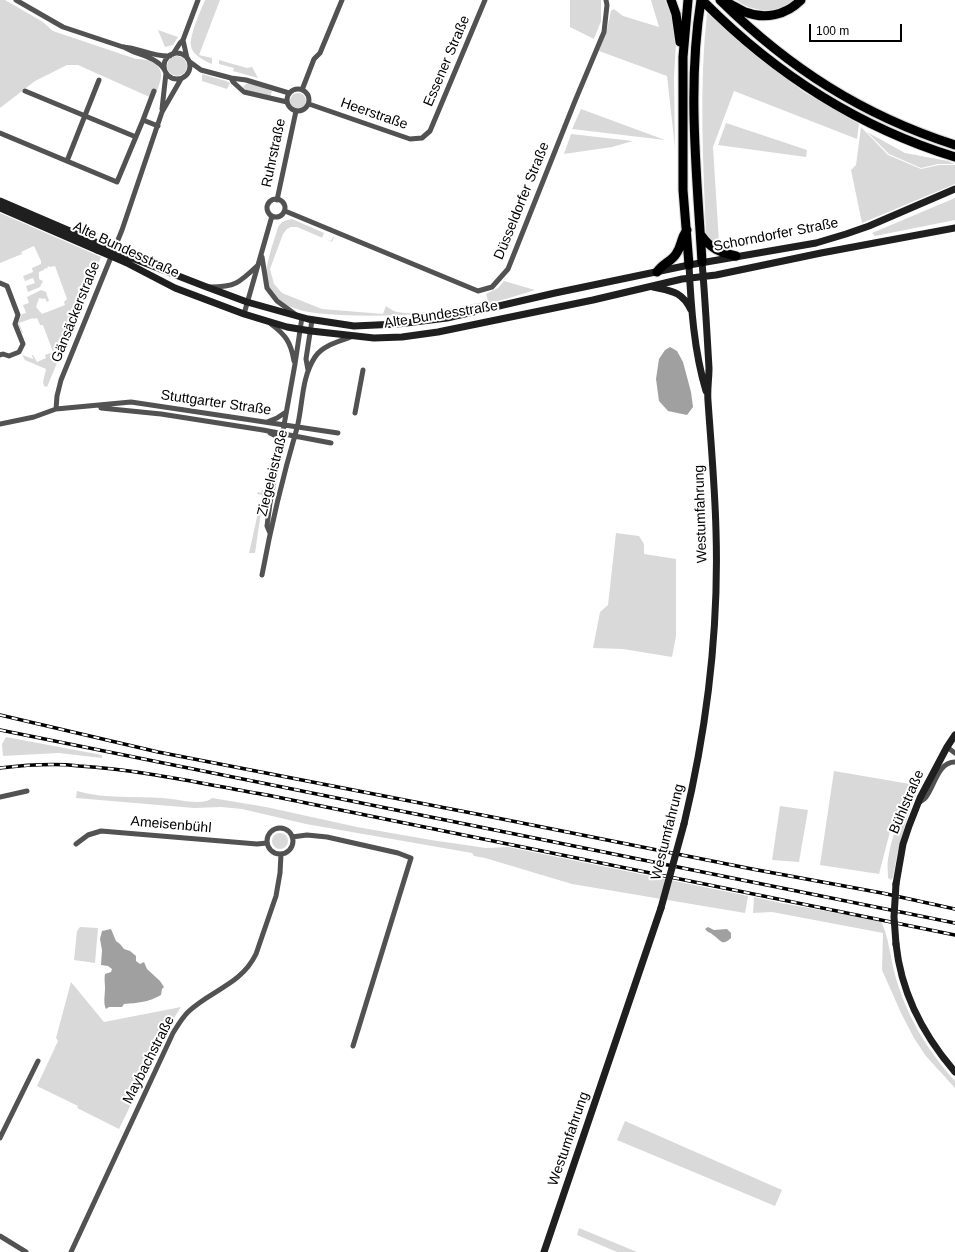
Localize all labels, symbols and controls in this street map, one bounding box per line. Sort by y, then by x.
street label: Essener Straße [420,13,474,109]
scale bar [811,16,904,42]
text: 100 m [816,24,849,38]
street label: Heerstraße [338,95,410,133]
street label: Ruhrstraße [259,117,289,189]
street label: Düsseldorfer Straße [491,140,553,262]
street label: Schorndorfer Straße [712,215,840,255]
street label: Alte Bundesstraße [70,218,182,282]
street label: Gänsäckerstraße [48,259,104,365]
street label: Alte Bundesstraße [383,298,499,332]
street label: Stuttgarter Straße [160,387,272,419]
street label: Ziegeleistraße [254,428,292,518]
street label: Westumfahrung [691,464,711,564]
street label: Bühlstraße [886,768,928,836]
street label: Westumfahrung [648,782,688,882]
street label: Ameisenbühl [130,813,212,837]
street label: Maybachstraße [120,1013,178,1107]
street label: Westumfahrung [545,1090,593,1188]

